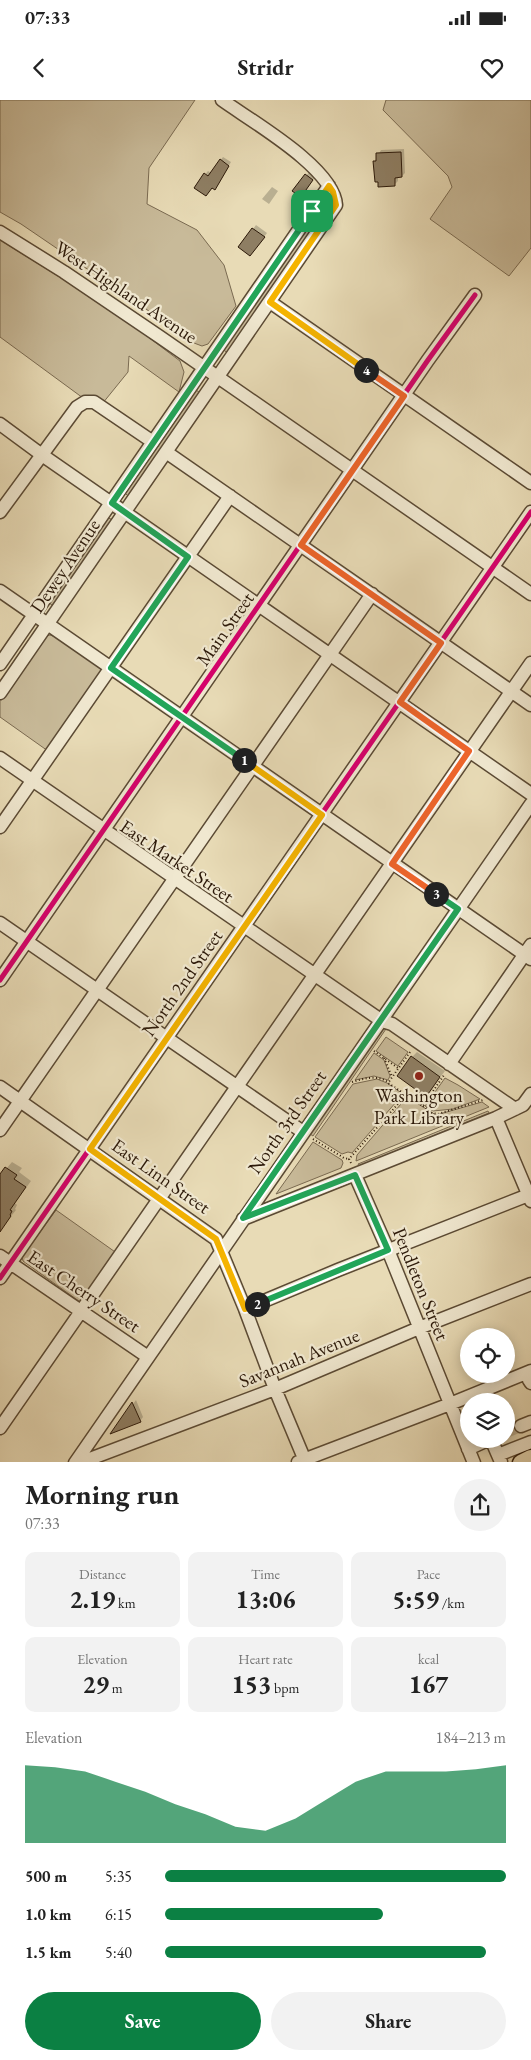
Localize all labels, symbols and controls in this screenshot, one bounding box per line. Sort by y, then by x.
text: 07:33 [25,5,71,30]
text: Stridr [238,53,294,82]
icon: back [25,54,53,82]
icon: heart [478,54,506,82]
pin [291,190,333,232]
icon: arrive [298,197,326,225]
street label: West Highland Avenue [50,235,202,349]
pin: 4 [354,358,378,382]
text: 4 [363,361,370,379]
street label: Dewey Avenue [24,514,106,618]
street label: Main Street [191,587,260,671]
pin: 1 [232,748,256,772]
text: 1 [241,751,248,769]
street label: East Market Street [115,814,239,908]
pin: 3 [424,882,448,906]
text: 3 [433,885,440,903]
street label: North 2nd Street [136,925,228,1041]
street label: North 3rd Street [242,1065,332,1179]
marker: Washington Park Library [413,1070,425,1082]
place label: Washington Park Library [374,1083,465,1130]
street label: East Linn Street [107,1133,215,1219]
street label: Pendleton Street [387,1224,455,1344]
street label: East Cherry Street [23,1244,145,1338]
pin: 2 [244,1292,270,1316]
text: 2 [254,1295,261,1313]
street label: Savannah Avenue [235,1323,363,1393]
map controls [460,1328,515,1448]
button: locate [460,1328,515,1383]
button: layers [460,1393,515,1448]
text: Morning run [25,1476,179,1512]
button: share [454,1479,506,1531]
text: 07:33 [25,1513,60,1534]
text: Distance [79,1565,126,1583]
text: Time [251,1565,280,1583]
text: Pace [417,1565,440,1583]
text: 2.19 [69,1583,115,1615]
text: 13:06 [236,1583,295,1615]
text: 5:59 [392,1583,439,1615]
text: km [115,1594,136,1612]
text: /km [439,1594,465,1612]
text: Elevation [77,1650,128,1668]
text: Heart rate [238,1650,293,1668]
text: kcal [418,1650,439,1668]
text: 29 [82,1668,109,1700]
text: 153 [232,1668,271,1700]
text: 167 [409,1668,448,1700]
text: m [109,1679,123,1697]
text: bpm [271,1679,299,1697]
text: Elevation [25,1727,83,1748]
text: 184–213 m [435,1727,506,1748]
text: 500 m [25,1866,67,1887]
text: 5:35 [105,1866,132,1887]
text: 1.0 km [25,1904,71,1925]
text: 6:15 [105,1904,132,1925]
text: 1.5 km [25,1942,71,1963]
text: 5:40 [105,1942,132,1963]
button: Save [25,1992,261,2050]
button: Share [271,1992,506,2050]

